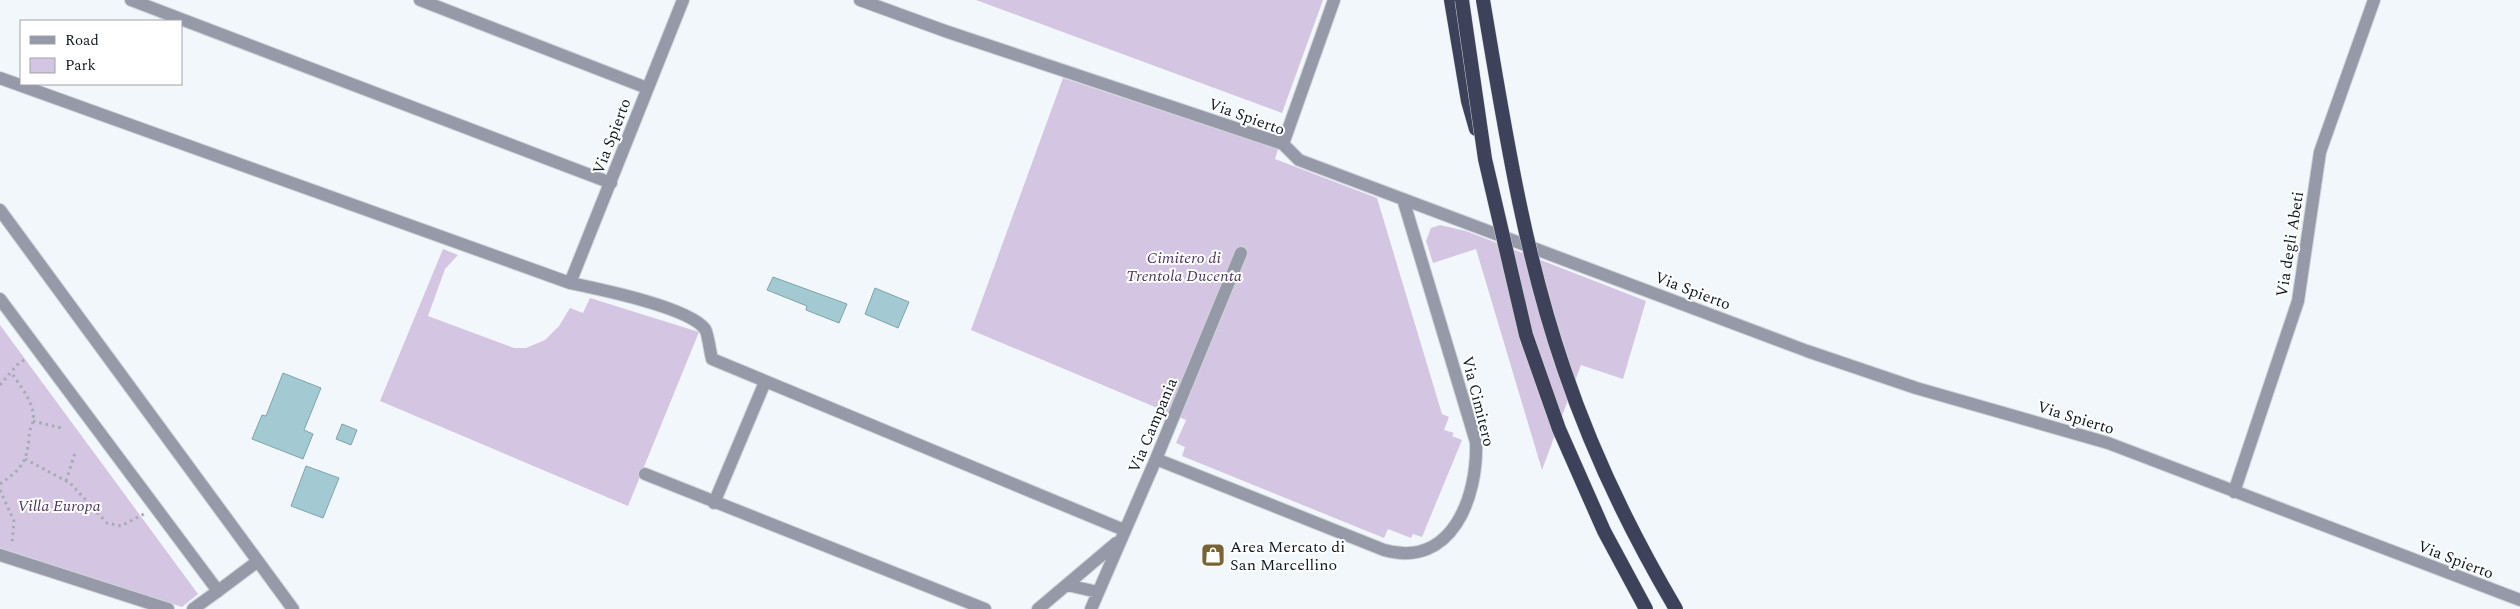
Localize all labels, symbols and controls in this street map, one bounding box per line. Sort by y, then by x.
legend [20,20,182,85]
text: Road [65,29,99,52]
text: Park [65,54,96,77]
street label: Via Spierto [1205,92,1288,142]
street label: Via Spierto [586,95,637,178]
street label: Via degli Abeti [2270,190,2310,299]
park label: Cimitero di Trentola Ducenta [1126,246,1242,288]
street label: Via Spierto [1651,265,1734,316]
street label: Via Cimitero [1455,354,1501,449]
street label: Via Campania [1122,374,1184,477]
street label: Via Spierto [2034,395,2117,441]
park label: Villa Europa [17,494,101,518]
street label: Via Spierto [2414,534,2497,585]
place label: Area Mercato di San Marcellino [1230,535,1345,577]
shop icon: Area Mercato di San Marcellino [1200,542,1226,568]

